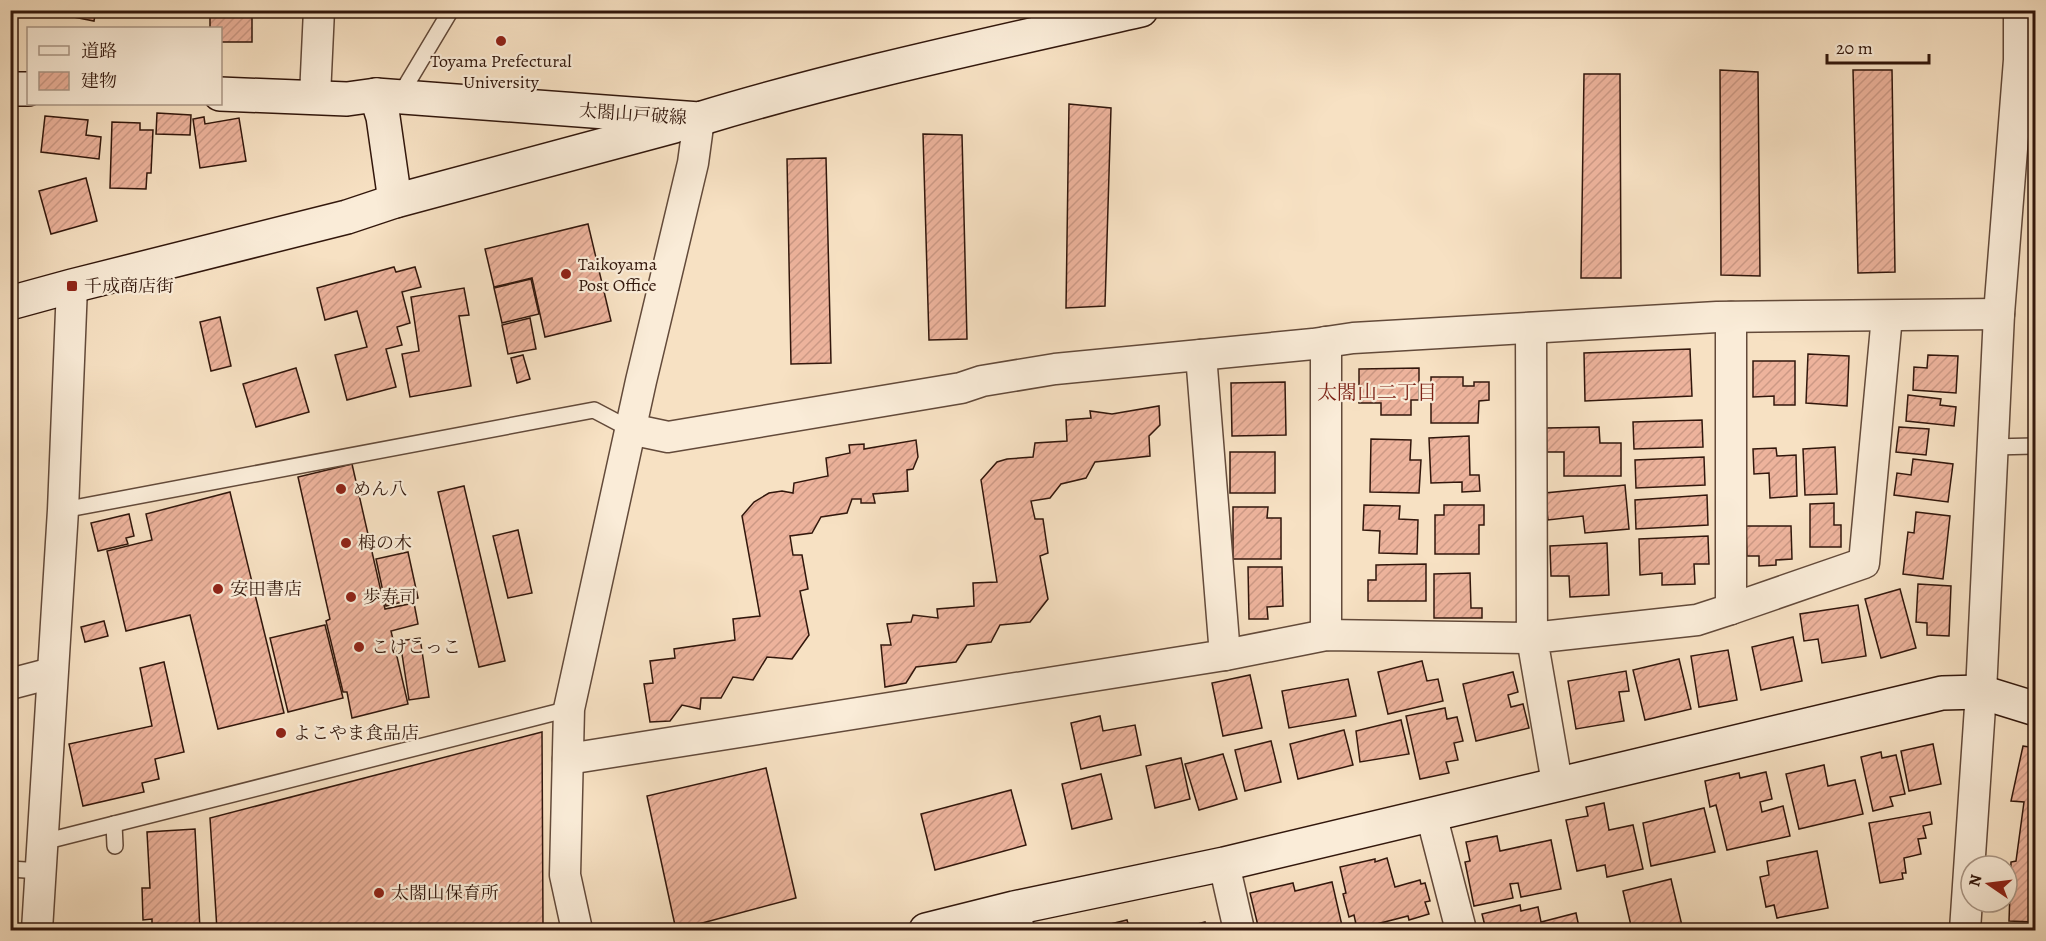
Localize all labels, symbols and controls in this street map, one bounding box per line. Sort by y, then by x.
legend [27,27,222,105]
scale bar [1827,27,1929,65]
marker: Toyama Prefectural University [494,34,508,48]
text: 20 m [1836,36,1873,60]
text: 道路 [81,39,117,63]
place label: Toyama Prefectural University [430,49,572,94]
text: 建物 [81,69,117,93]
street label: 太閤山戸破線 [578,98,688,130]
place label: Taikoyama Post Office [578,252,658,297]
marker: Taikoyama Post Office [559,267,573,281]
place label: 千成商店街 [84,274,174,298]
marker: 千成商店街 [65,279,79,293]
district label: 太閤山二丁目 [1317,379,1437,406]
place label: めん八 [353,477,407,501]
marker: めん八 [334,482,348,496]
place label: 栂の木 [358,531,412,555]
marker: 栂の木 [339,536,353,550]
place label: 安田書店 [230,577,302,601]
marker: 安田書店 [211,582,225,596]
place label: 歩寿司 [363,585,417,609]
marker: 歩寿司 [344,590,358,604]
place label: こけこっこ [371,635,461,659]
marker: こけこっこ [352,640,366,654]
place label: よこやま食品店 [293,721,419,745]
marker: よこやま食品店 [274,726,288,740]
north arrow [1959,854,2019,914]
text: N [1963,872,1988,889]
place label: 太閤山保育所 [391,881,499,905]
marker: 太閤山保育所 [372,886,386,900]

